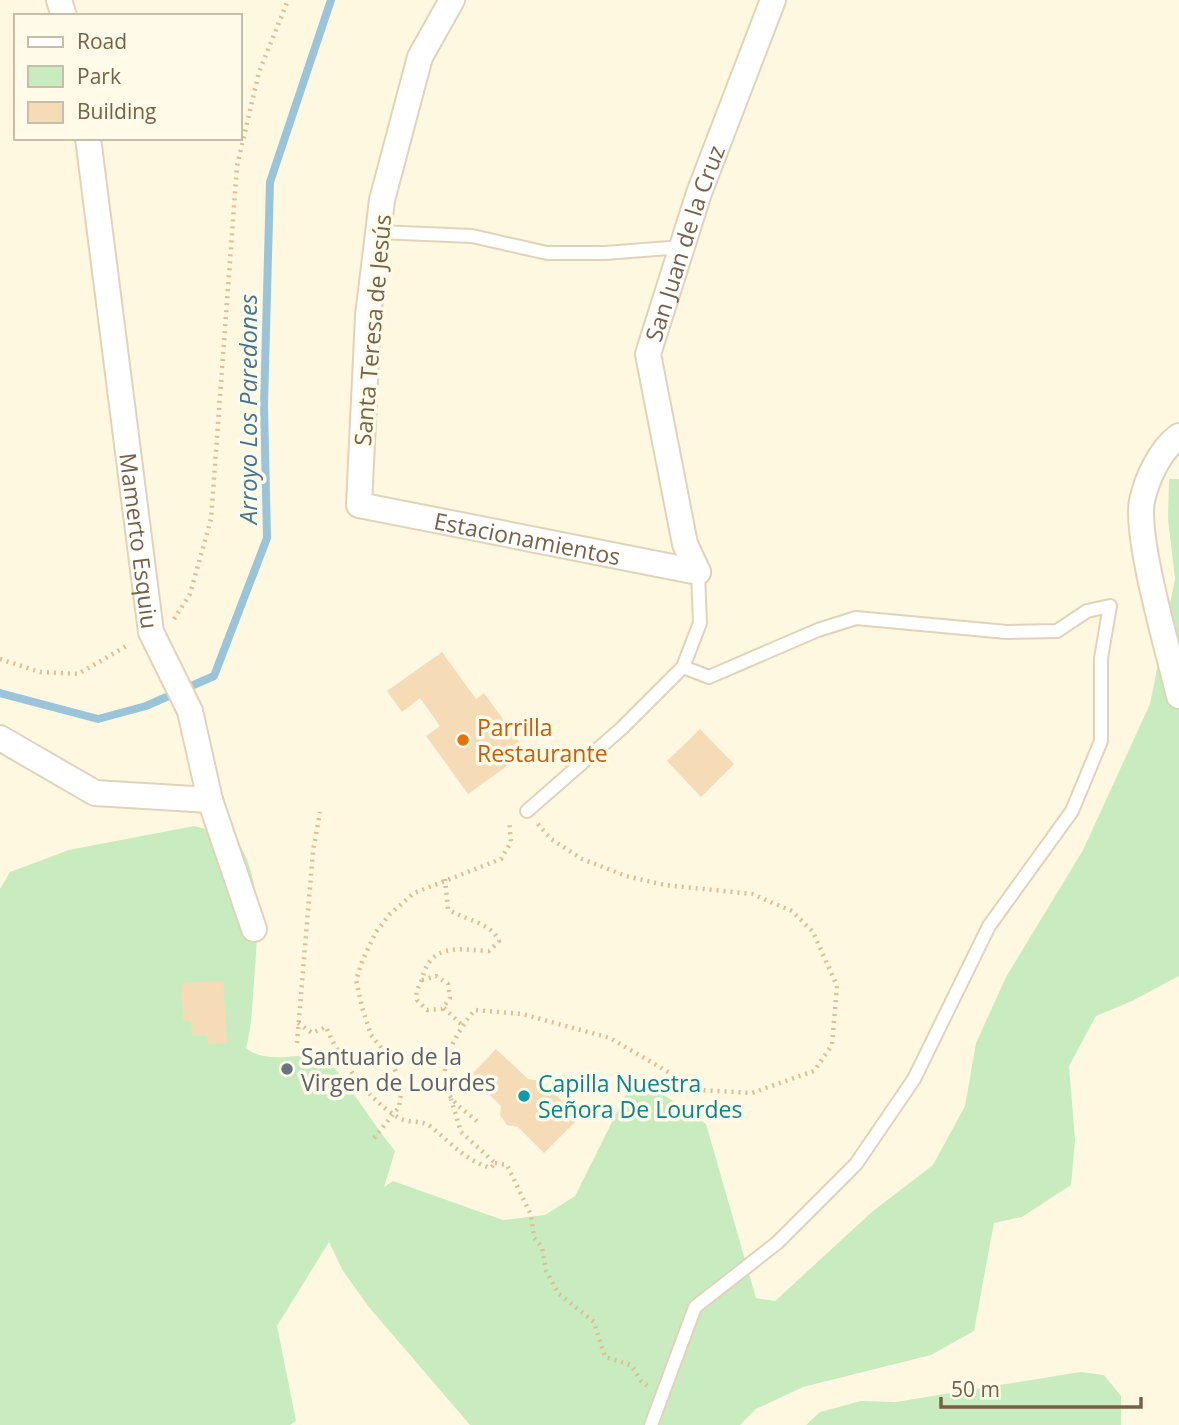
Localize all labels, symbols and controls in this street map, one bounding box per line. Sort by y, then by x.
legend [14,14,242,140]
text: Road [77,27,127,55]
text: Park [77,62,121,90]
text: Building [77,97,156,125]
street label: San Juan de la Cruz [637,140,732,345]
street label: Santa Teresa de Jesús [346,213,398,447]
water label: Arroyo Los Paredones [231,294,264,526]
street label: Mamerto Esquiu [112,451,166,631]
street label: Estacionamientos [431,504,623,572]
place label: Parrilla Restaurante [477,711,608,769]
marker: Parrilla Restaurante [455,732,471,748]
place label: Santuario de la Virgen de Lourdes [301,1040,496,1098]
marker: Santuario de la Virgen de Lourdes [279,1061,295,1077]
place label: Capilla Nuestra Señora De Lourdes [538,1067,743,1125]
marker: Capilla Nuestra Señora De Lourdes [516,1088,532,1104]
scale bar [941,1366,1140,1410]
text: 50 m [951,1375,1000,1403]

